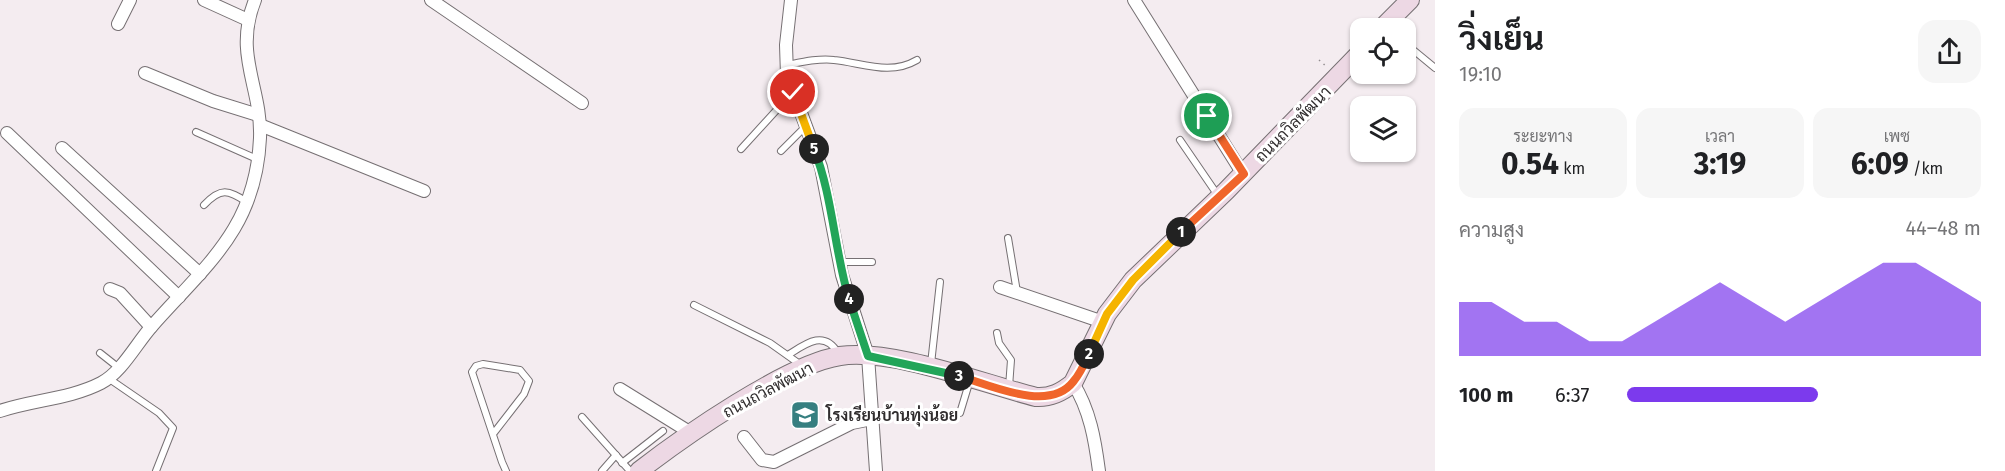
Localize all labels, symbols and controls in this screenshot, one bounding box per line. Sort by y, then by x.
map controls [1350,18,1416,162]
button: locate [1350,18,1416,84]
text: วิ่งเย็น [1459,19,1544,59]
button: share [1918,20,1981,83]
text: 19:10 [1459,62,1502,86]
pin [767,66,818,117]
icon: check [776,75,809,108]
street label: ถนนถวิลพัฒนา [1250,81,1335,166]
pin [1181,90,1232,141]
button: layers [1350,96,1416,162]
icon: arrive [1190,99,1223,132]
text: ระยะทาง [1513,127,1573,146]
text: เวลา [1705,127,1735,146]
text: เพซ [1884,127,1910,146]
pin: 5 [799,134,829,164]
text: 5 [810,139,818,158]
text: 0.54 [1501,146,1559,182]
text: 3:19 [1694,146,1746,182]
text: 6:09 [1851,146,1909,182]
text: km [1559,159,1585,178]
text: /km [1909,159,1943,178]
text: 44–48 m [1905,216,1981,240]
pin: 1 [1166,217,1196,247]
text: ความสูง [1459,218,1524,242]
text: 1 [1177,222,1185,241]
pin: 4 [834,284,864,314]
text: 4 [844,289,854,308]
pin: 2 [1074,339,1104,369]
text: 2 [1085,344,1093,363]
street label: ถนนถวิลพัฒนา [719,357,816,422]
pin: 3 [944,361,974,391]
text: 3 [955,366,963,385]
text: 100 m [1459,383,1513,407]
text: 6:37 [1555,383,1589,407]
school or university icon: โรงเรียนบ้านทุ่งน้อย [789,399,821,431]
place label: โรงเรียนบ้านทุ่งน้อย [825,404,958,427]

